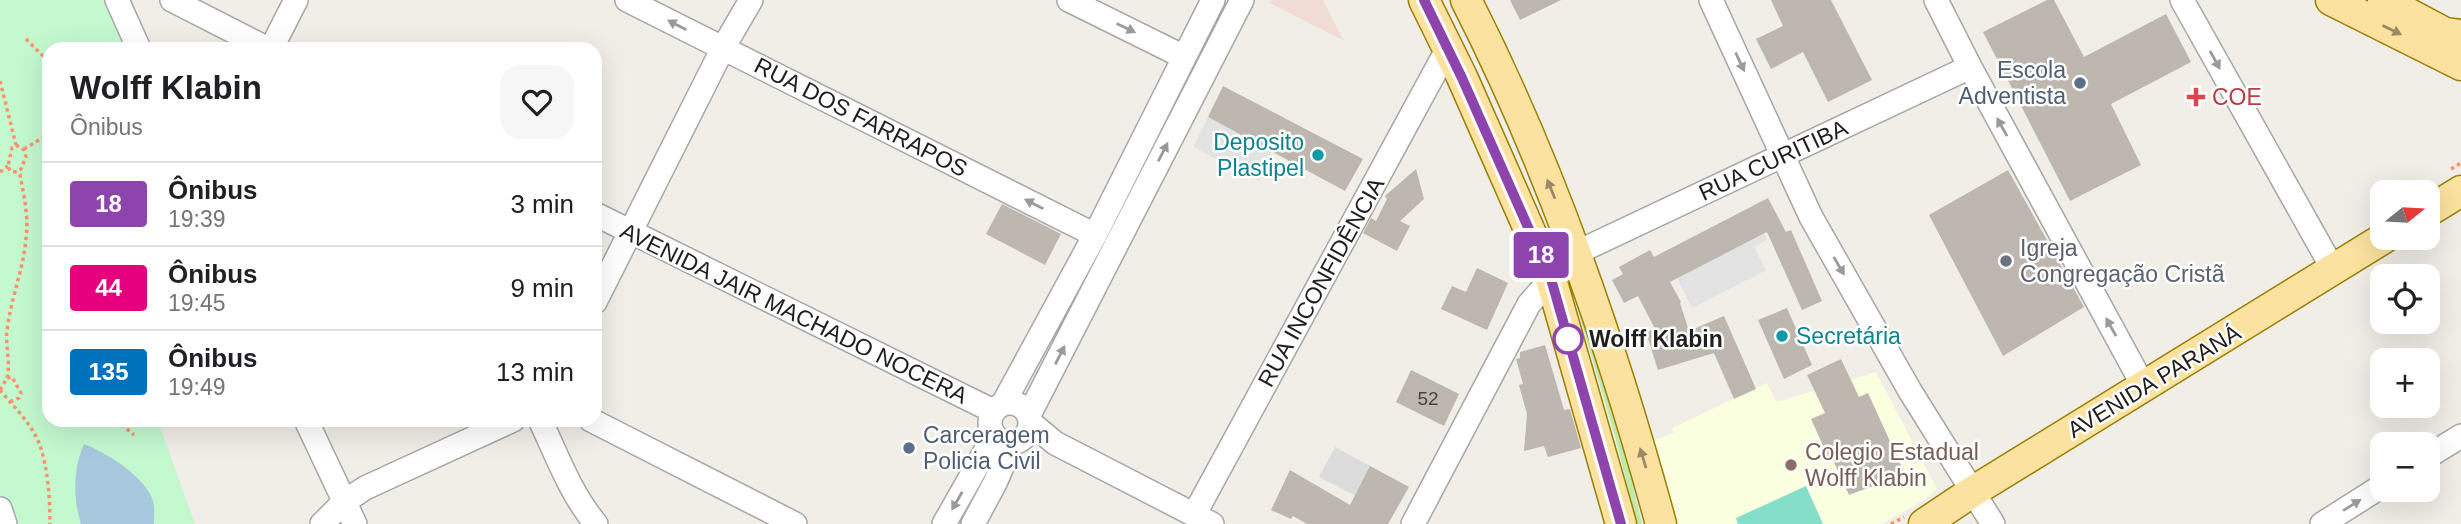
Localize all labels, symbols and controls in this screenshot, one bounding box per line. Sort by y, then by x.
one-way arrow [667,20,687,31]
one-way arrow [1116,23,1136,34]
one-way arrow [2382,25,2402,36]
one-way arrow [2209,50,2221,69]
street label: RUA DOS FARRAPOS [750,52,972,182]
one-way arrow [1734,52,1746,72]
place label: Escola Adventista [1959,57,2066,109]
button: heart [500,65,574,139]
text: Wolff Klabin [70,69,262,106]
marker: Escola Adventista [2072,75,2088,91]
place label: COE [2212,84,2262,110]
marker: COE [2186,87,2206,107]
text: Ônibus [70,114,143,140]
street label: RUA CURITIBA [1695,114,1852,206]
one-way arrow [1997,117,2008,137]
place label: Deposito Plastipel [1213,129,1304,181]
one-way arrow [1156,141,1168,161]
marker: Deposito Plastipel [1310,147,1326,163]
street label: RUA INCONFIDÊNCIA [1253,172,1390,391]
text: Ônibus [168,175,258,205]
one-way arrow [1545,179,1557,199]
north arrow [2370,180,2440,250]
map controls [2370,180,2440,502]
text: 3 min [510,189,574,219]
text: 18 [95,190,122,217]
one-way arrow [1024,199,1044,210]
text: 19:39 [168,206,226,232]
street label: AVENIDA JAIR MACHADO NOCERA [616,217,972,409]
line badge: 18 [1510,232,1572,278]
place label: Igreja Congregação Cristã [2020,235,2225,287]
text: 18 [1528,241,1554,268]
marker: Igreja Congregação Cristã [1998,253,2014,269]
one-way arrow [1833,257,1845,276]
text: Ônibus [168,259,258,289]
button: locate [2370,264,2440,334]
text: 9 min [510,273,574,303]
text: 44 [95,274,122,301]
text: 19:45 [168,290,226,316]
one-way arrow [2106,317,2117,337]
street label: AVENIDA PARANÁ [2063,319,2246,443]
place label: Secretária [1796,323,1901,349]
marker: Wolff Klabin [1553,324,1583,354]
place label: Wolff Klabin [1589,326,1723,352]
marker: Secretária [1774,328,1790,344]
text: Ônibus [168,343,258,373]
one-way arrow [1053,344,1065,364]
button: + [2370,348,2440,418]
text: 13 min [496,357,574,387]
text: 135 [88,358,129,385]
text: 19:49 [168,374,226,400]
house number: 52 [1417,388,1439,409]
place label: Carceragem Policia Civil [923,422,1050,474]
button: − [2370,432,2440,502]
place label: Colegio Estadual Wolff Klabin [1805,439,1979,491]
marker: Carceragem Policia Civil [901,440,917,456]
one-way arrow [1637,448,1647,469]
marker: Colegio Estadual Wolff Klabin [1783,457,1799,473]
one-way arrow [951,492,963,511]
one-way arrow [2343,498,2361,512]

